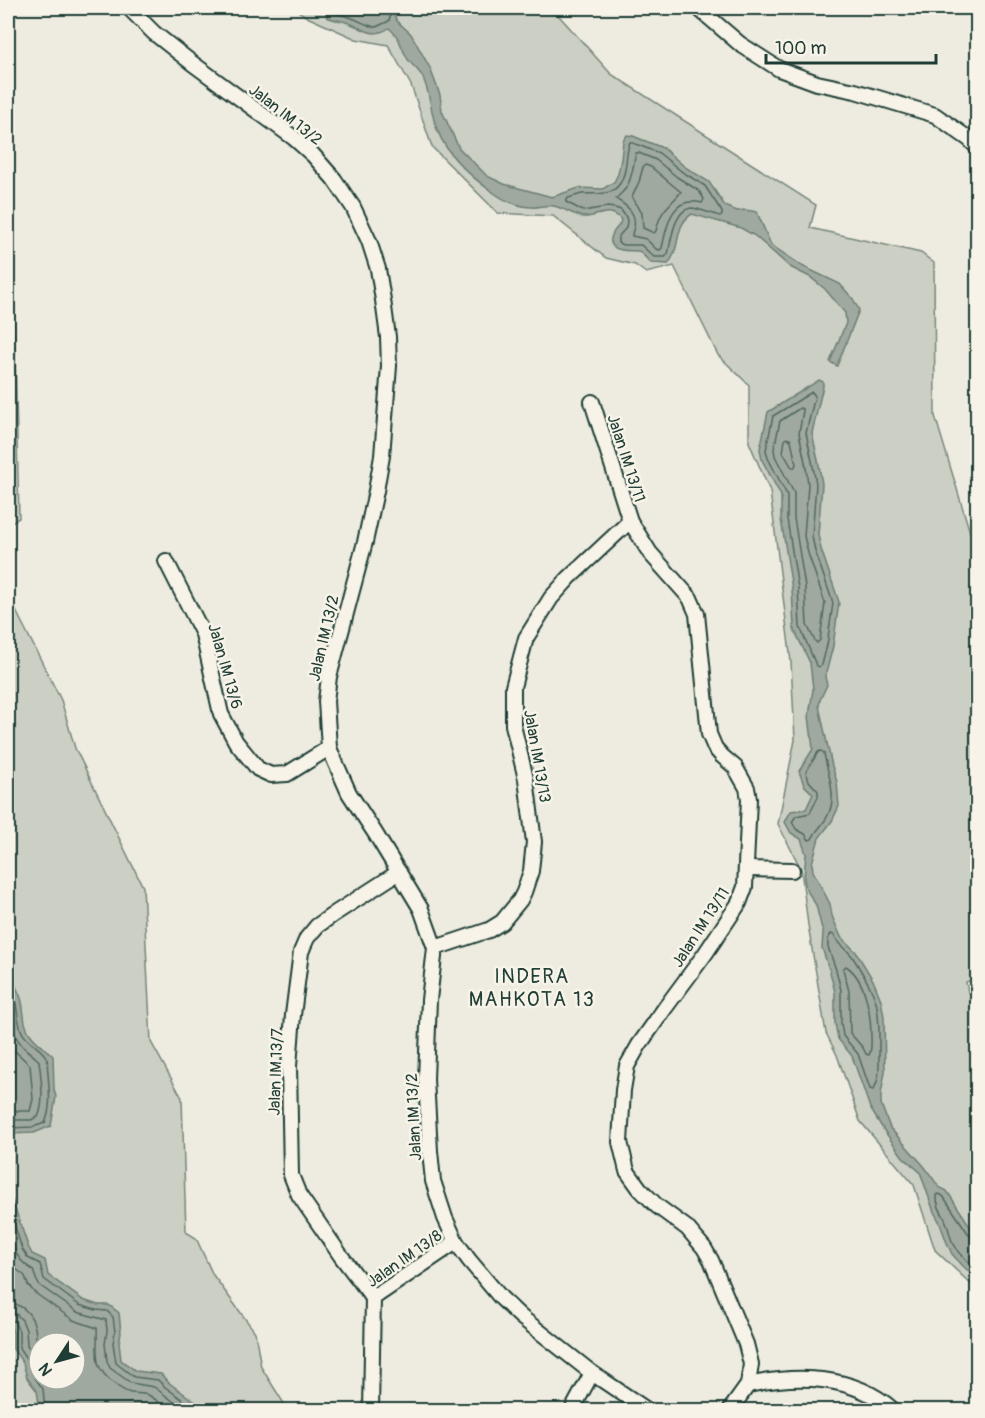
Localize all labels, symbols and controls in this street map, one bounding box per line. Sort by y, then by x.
scale bar [766,27,936,65]
text: 100 m [775,37,827,60]
street label: Jalan IM 13/2 [245,80,326,150]
street label: Jalan IM 13/11 [602,412,650,505]
street label: Jalan IM 13/2 [304,593,344,683]
street label: Jalan IM 13/6 [203,621,247,711]
street label: Jalan IM 13/13 [519,708,555,804]
street label: Jalan IM 13/11 [668,884,734,971]
district label: INDERA MAHKOTA 13 [469,964,595,1012]
street label: Jalan IM 13/7 [264,1028,288,1116]
street label: Jalan IM 13/2 [402,1073,426,1161]
street label: Jalan IM 13/8 [363,1226,446,1292]
north arrow [27,1331,87,1391]
text: N [34,1359,57,1379]

